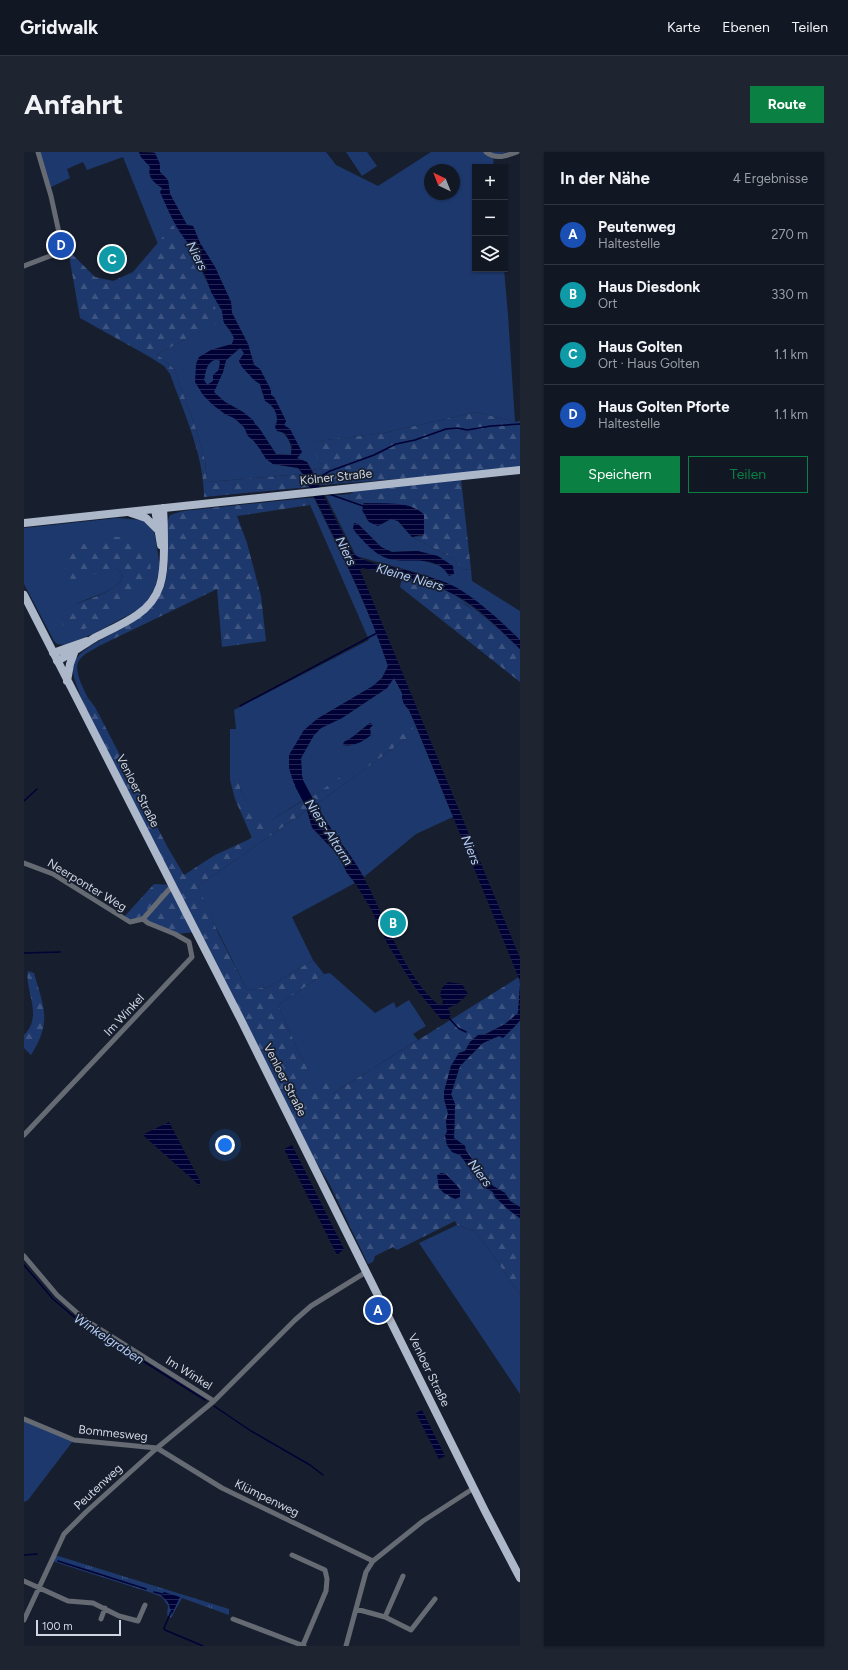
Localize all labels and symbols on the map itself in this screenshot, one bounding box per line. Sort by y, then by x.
north arrow [424,164,460,200]
pin: D [48,230,74,260]
water label: Niers [183,239,211,273]
pin: C [99,244,125,274]
street label: Kölner Straße [299,466,373,488]
water label: Niers [333,534,359,568]
water label: Kleine Niers [375,560,445,594]
street label: Venloer Straße [114,752,163,830]
water label: Niers-Altarm [302,796,356,868]
water label: Niers [458,833,484,867]
street label: Neerponter Weg [45,856,129,914]
pin: B [380,908,406,938]
street label: Im Winkel [101,991,147,1039]
street label: Venloer Straße [261,1041,310,1119]
your location [215,1135,235,1155]
water label: Niers [465,1156,495,1190]
pin: A [365,1295,391,1325]
water label: Winkelgraben [71,1311,147,1367]
street label: Venloer Straße [405,1331,453,1409]
street label: Im Winkel [163,1353,215,1393]
street label: Bommesweg [78,1422,148,1444]
street label: Peutenweg [71,1461,125,1513]
street label: Klümpenweg [232,1476,302,1520]
scale bar [36,1618,121,1637]

